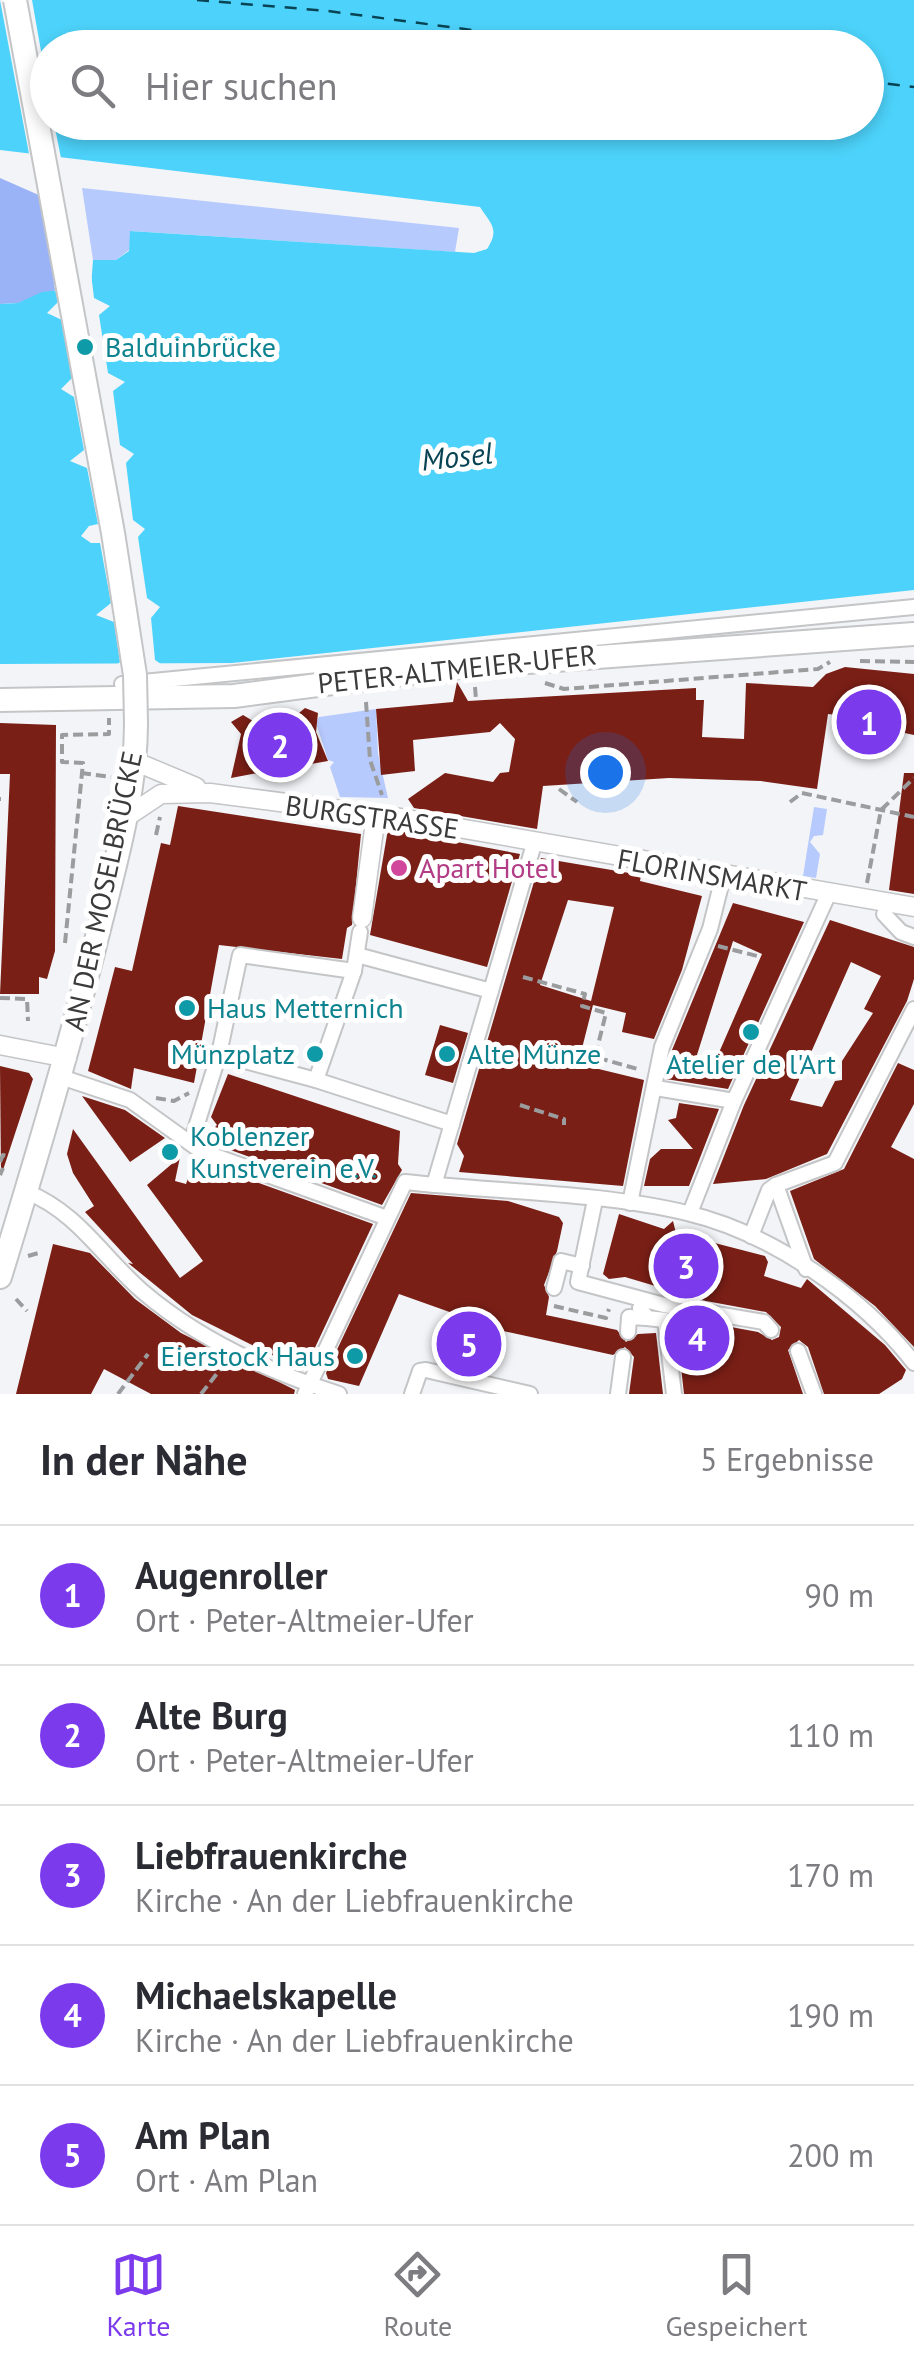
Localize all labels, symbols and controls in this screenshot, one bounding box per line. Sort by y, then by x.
search box [30,30,884,140]
icon: search [65,58,120,113]
text: Hier suchen [145,61,338,110]
place label: Balduinbrücke [105,328,276,365]
marker: Balduinbrücke [74,336,96,358]
water label: Mosel [419,432,494,479]
street label: PETER-ALTMEIER-UFER [316,635,598,702]
pin: 1 [836,684,902,760]
pin: 2 [248,708,312,782]
your location [580,747,631,798]
street label: AN DER MOSELBRÜCKE [55,748,150,1034]
street label: BURGSTRASSE [283,786,461,847]
street label: FLORINSMARKT [614,840,810,909]
place label: Apart Hotel [419,849,557,886]
marker: Apart Hotel [388,857,410,879]
place label: Haus Metternich [207,989,404,1026]
marker: Haus Metternich [176,997,198,1019]
marker: Atelier de l'Art [740,1021,762,1043]
place label: Münzplatz [171,1035,295,1072]
place label: Alte Münze [467,1035,601,1072]
marker: Münzplatz [304,1043,326,1065]
marker: Alte Münze [436,1043,458,1065]
place label: Atelier de l'Art [666,1045,837,1082]
place label: Koblenzer Kunstverein e.V. [190,1117,377,1186]
marker: Koblenzer Kunstverein e.V. [159,1141,181,1163]
pin: 3 [654,1228,718,1304]
pin: 4 [664,1300,730,1376]
pin: 5 [436,1306,502,1382]
place label: Eierstock Haus [161,1337,335,1374]
marker: Eierstock Haus [344,1345,366,1367]
text: In der Nähe [40,1432,247,1487]
text: 5 Ergebnisse [700,1438,874,1480]
text: Augenroller [135,1550,328,1599]
text: 1 [63,1574,82,1616]
text: 90 m [805,1574,874,1616]
text: Ort · Peter-Altmeier-Ufer [135,1599,474,1641]
text: Alte Burg [135,1690,288,1739]
text: 2 [63,1714,82,1756]
text: 110 m [787,1714,874,1756]
text: Ort · Peter-Altmeier-Ufer [135,1739,474,1781]
text: Liebfrauenkirche [135,1830,408,1879]
text: 3 [63,1854,82,1896]
text: 170 m [787,1854,874,1896]
text: Kirche · An der Liebfrauenkirche [135,1879,574,1921]
text: Michaelskapelle [135,1970,397,2019]
text: 4 [63,1994,82,2036]
text: 190 m [787,1994,874,2036]
text: Kirche · An der Liebfrauenkirche [135,2019,574,2061]
text: Am Plan [135,2110,271,2159]
text: 5 [63,2134,82,2176]
text: 200 m [787,2134,874,2176]
text: Ort · Am Plan [135,2159,318,2201]
tab: Karte [107,2247,170,2344]
tab: Route [384,2247,452,2344]
tab: Gespeichert [665,2247,807,2344]

